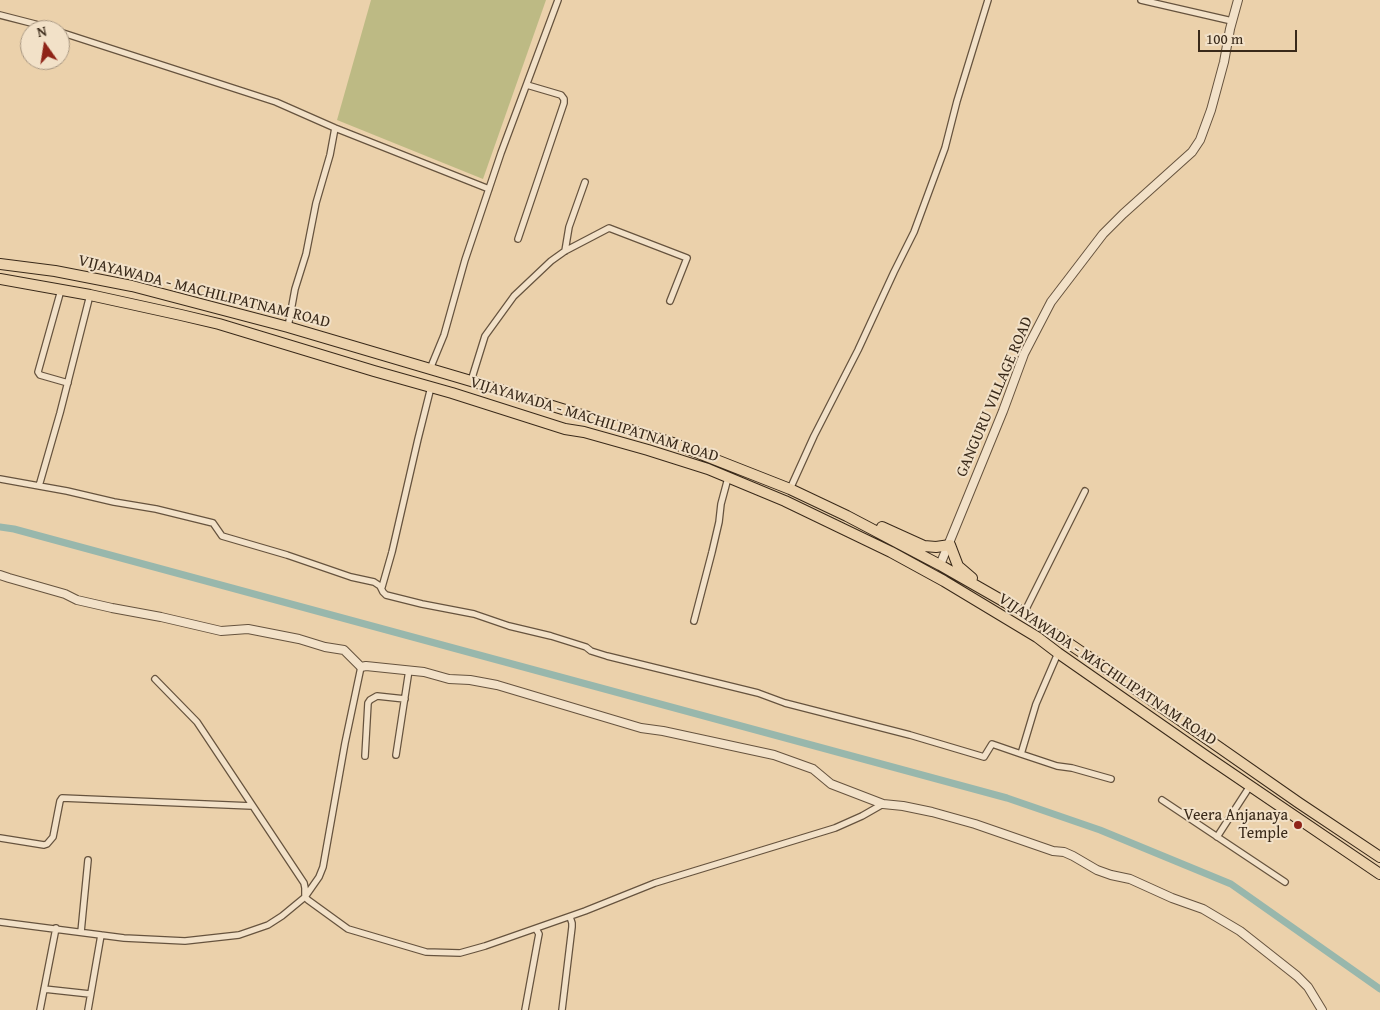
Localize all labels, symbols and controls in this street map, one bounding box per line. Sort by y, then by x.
north arrow [20,20,70,70]
scale bar [1200,20,1299,52]
text: N [35,21,49,42]
text: 100 m [1206,28,1243,49]
street label: VIJAYAWADA - MACHILIPATNAM ROAD [76,251,332,333]
street label: GANGURU VILLAGE ROAD [953,314,1037,480]
street label: VIJAYAWADA - MACHILIPATNAM ROAD [467,373,721,467]
street label: VIJAYAWADA - MACHILIPATNAM ROAD [994,590,1220,750]
place label: Veera Anjanaya Temple [1184,806,1288,844]
marker: Veera Anjanaya Temple [1292,819,1304,831]

